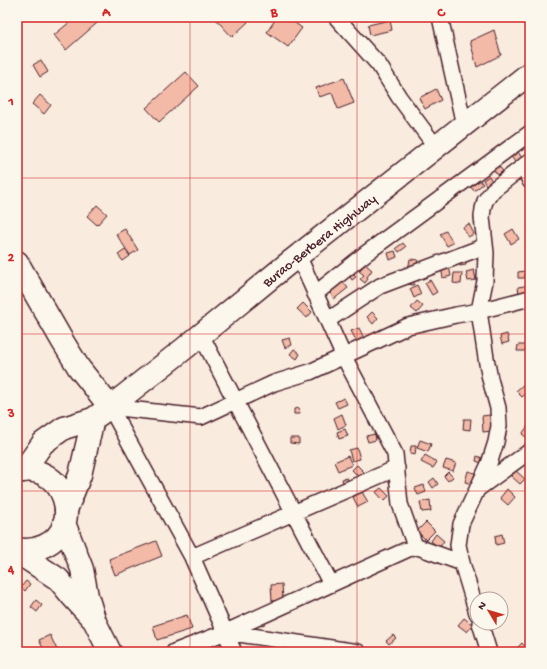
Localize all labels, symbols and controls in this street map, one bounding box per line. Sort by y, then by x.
text: A [101,6,111,21]
text: B [270,6,279,21]
text: C [436,6,446,21]
text: 1 [7,95,14,110]
street label: Burao-Berbera Highway [259,191,381,292]
text: 2 [8,251,15,266]
text: 3 [7,407,15,422]
text: 4 [7,563,15,578]
north arrow [469,591,509,631]
text: N [476,600,490,613]

